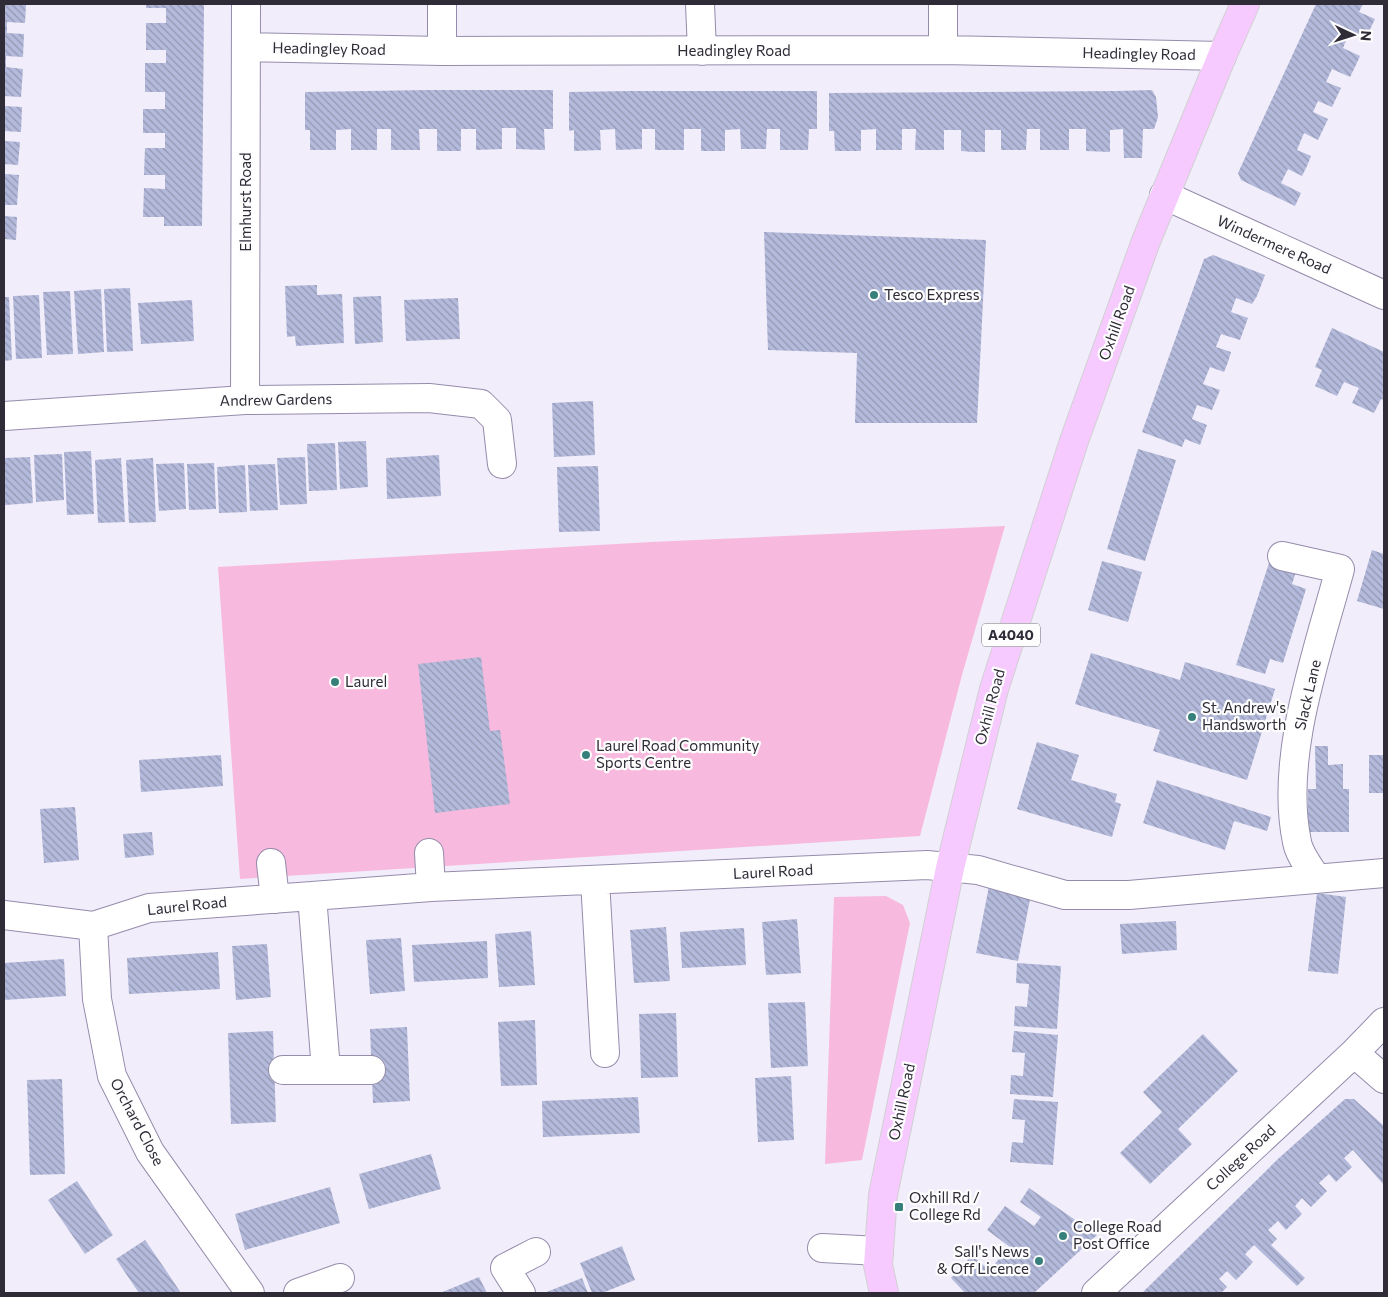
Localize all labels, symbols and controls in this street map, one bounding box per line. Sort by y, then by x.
north arrow [1328,10,1378,60]
text: N [1358,30,1375,42]
street label: Headingley Road [272,38,386,58]
street label: Headingley Road [677,41,791,59]
street label: Headingley Road [1082,43,1196,63]
street label: Elmhurst Road [236,152,254,252]
street label: Windermere Road [1215,211,1334,277]
street label: Oxhill Road [1094,283,1138,362]
place label: Tesco Express [884,285,980,303]
marker: Tesco Express [868,289,880,301]
street label: Andrew Gardens [220,389,333,409]
road number: A4040 [982,624,1040,646]
street label: Slack Lane [1290,658,1324,732]
street label: Oxhill Road [970,667,1008,747]
place label: Laurel [345,672,387,690]
marker: Laurel [329,676,341,688]
place label: St. Andrew's Handsworth [1202,698,1286,733]
marker: St. Andrew's Handsworth [1186,711,1198,723]
place label: Laurel Road Community Sports Centre [596,736,759,771]
marker: Laurel Road Community Sports Centre [580,749,592,761]
street label: Laurel Road [732,860,813,882]
street label: Laurel Road [146,892,228,918]
street label: Oxhill Road [884,1062,918,1142]
street label: Orchard Close [107,1075,169,1169]
street label: College Road [1202,1120,1279,1194]
place label: Oxhill Rd / College Rd [909,1188,981,1223]
marker: Oxhill Rd / College Rd [893,1201,905,1213]
place label: College Road Post Office [1073,1217,1162,1252]
marker: College Road Post Office [1057,1230,1069,1242]
place label: Sall's News & Off Licence [937,1242,1029,1277]
marker: Sall's News & Off Licence [1033,1255,1045,1267]

